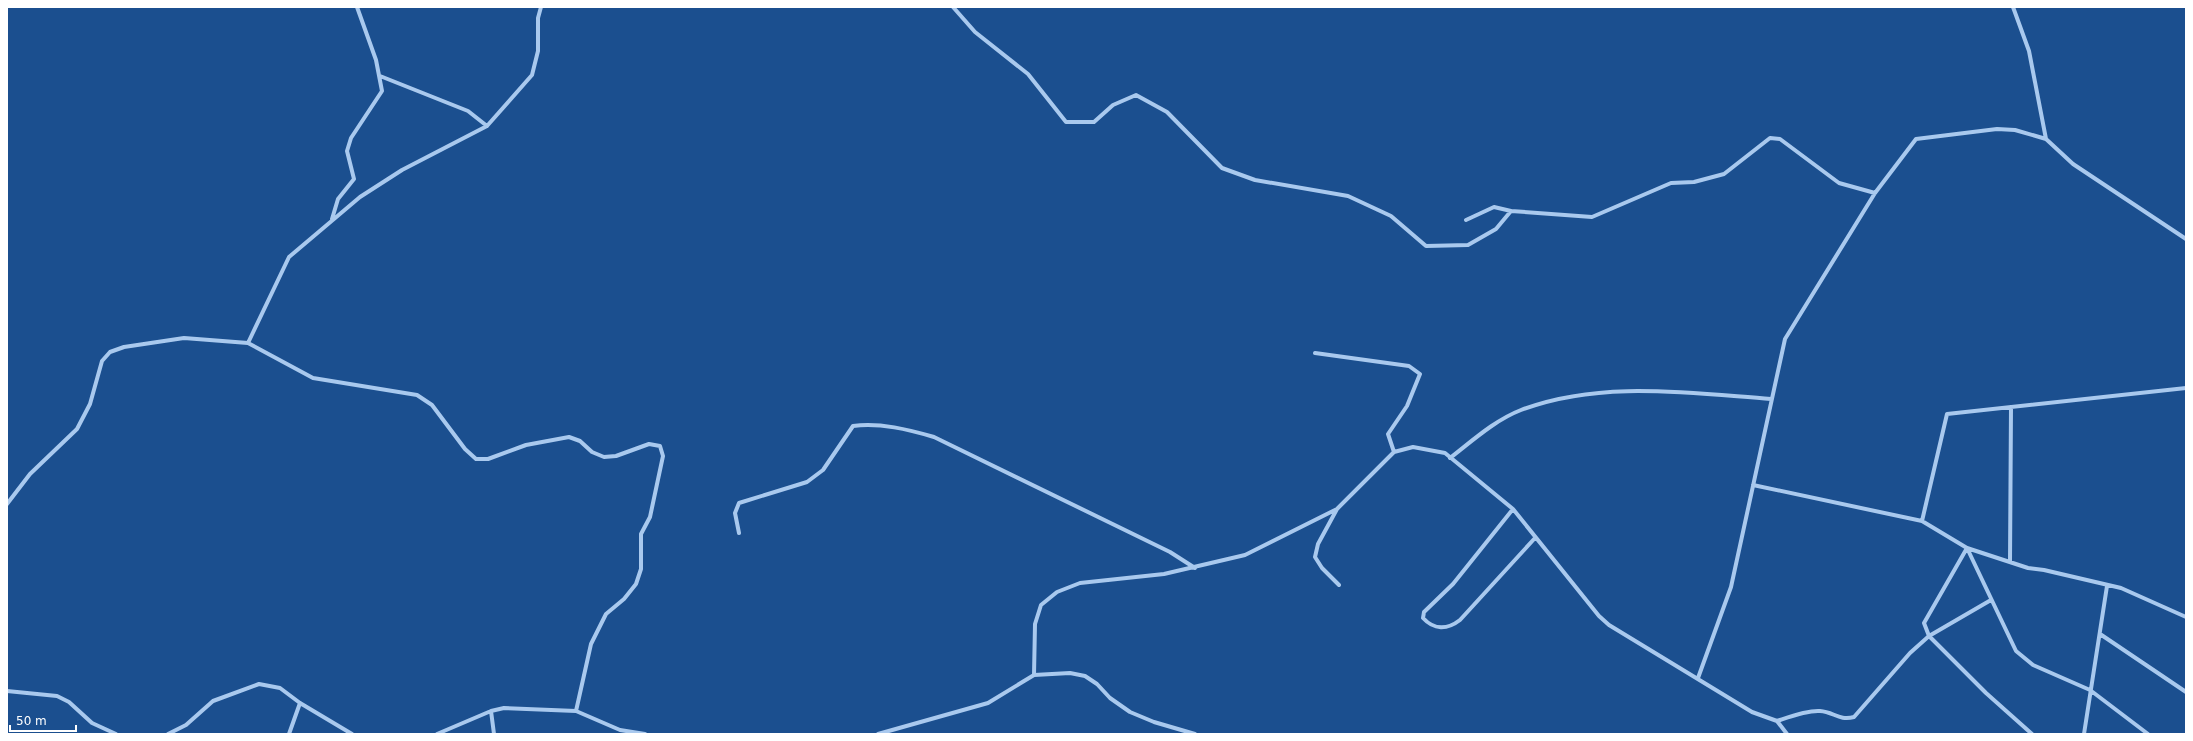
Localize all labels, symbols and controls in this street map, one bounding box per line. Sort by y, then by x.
scale bar [10,707,76,733]
text: 50 m [16,714,47,728]

